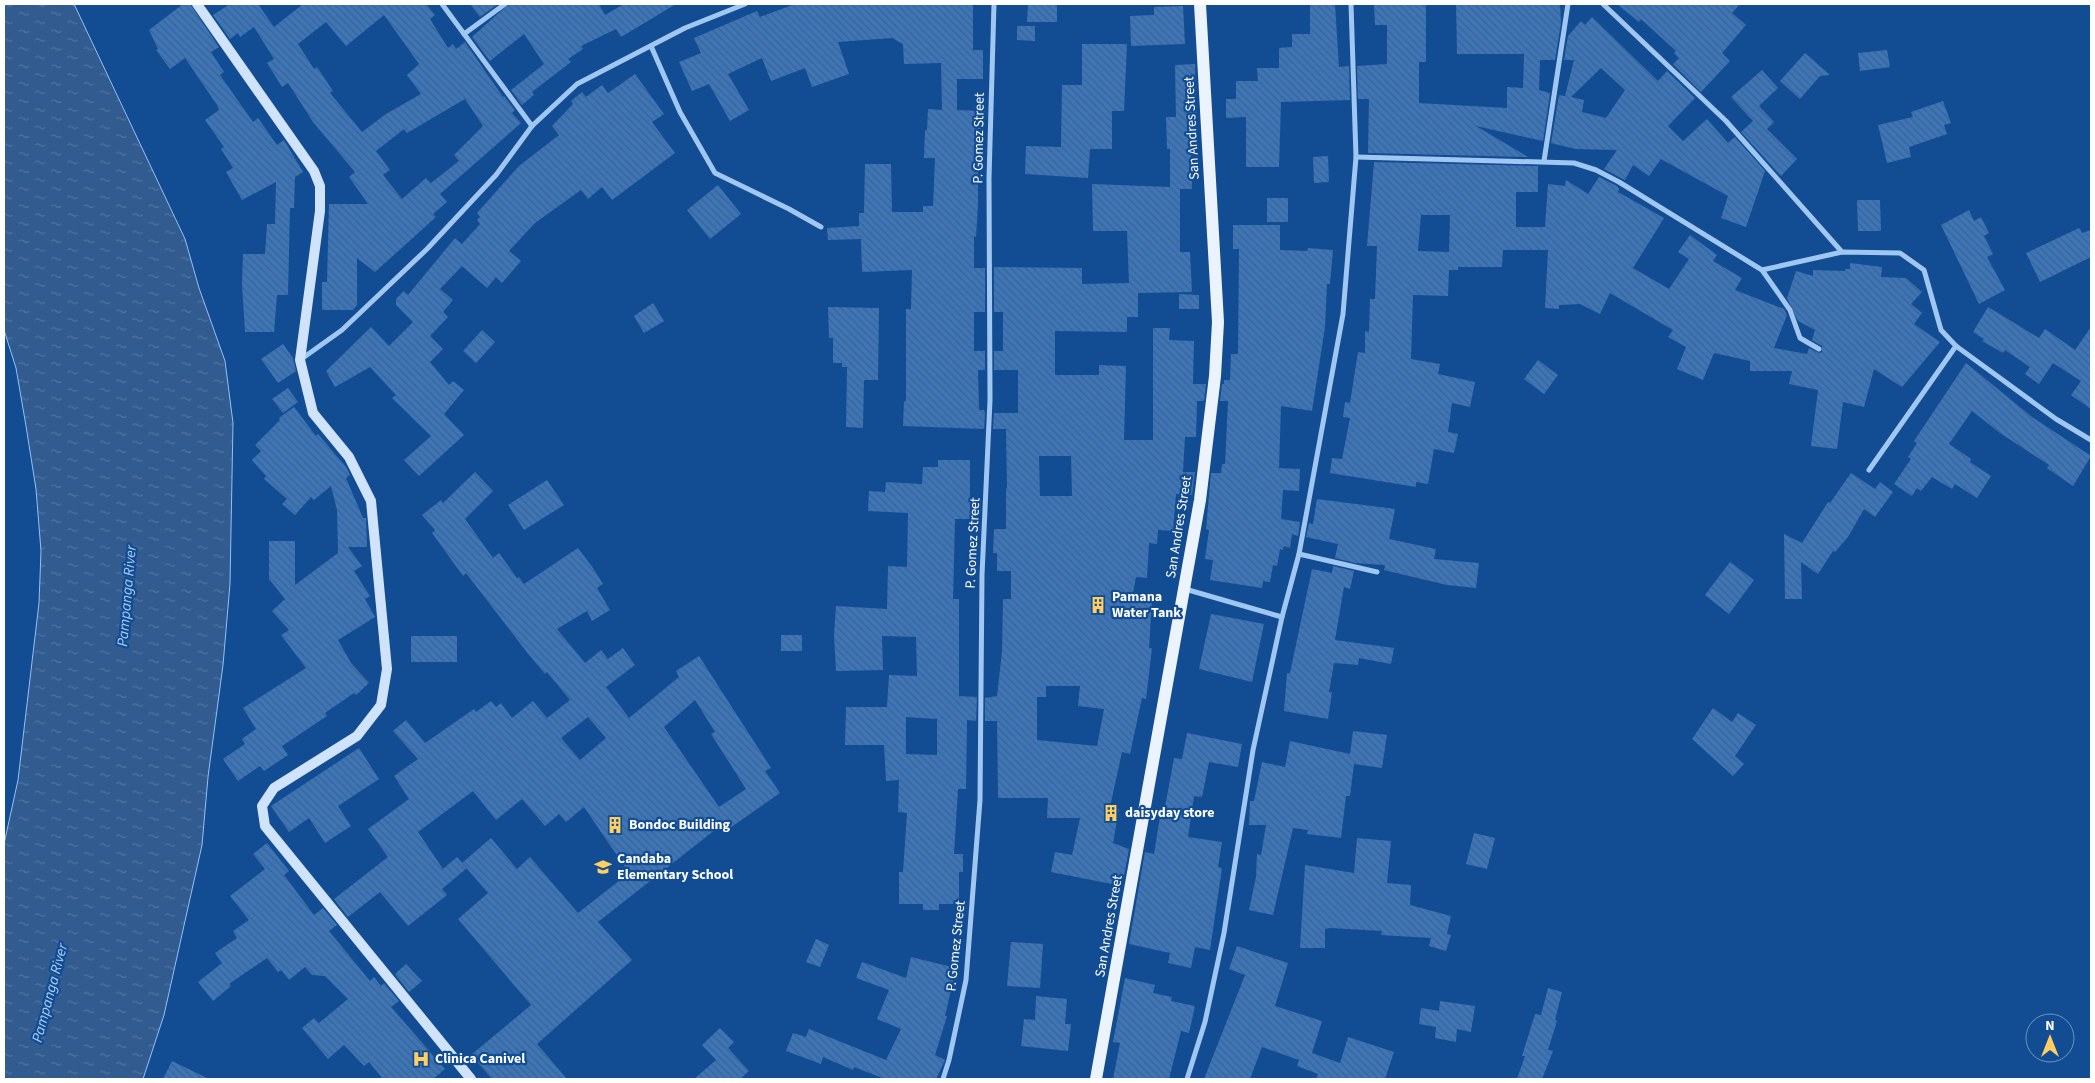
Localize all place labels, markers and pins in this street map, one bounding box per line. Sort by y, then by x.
place label: Pamana Water Tank [1112,587,1181,623]
building icon: Pamana Water Tank [1088,595,1108,615]
building icon: daisyday store [1101,803,1121,823]
place label: daisyday store [1125,803,1215,823]
building icon: Bondoc Building [605,815,625,835]
place label: Bondoc Building [629,815,731,835]
place label: Candaba Elementary School [617,849,733,885]
school or university icon: Candaba Elementary School [593,857,613,877]
hospital icon: Clinica Canivel [411,1049,431,1069]
place label: Clinica Canivel [435,1049,525,1069]

